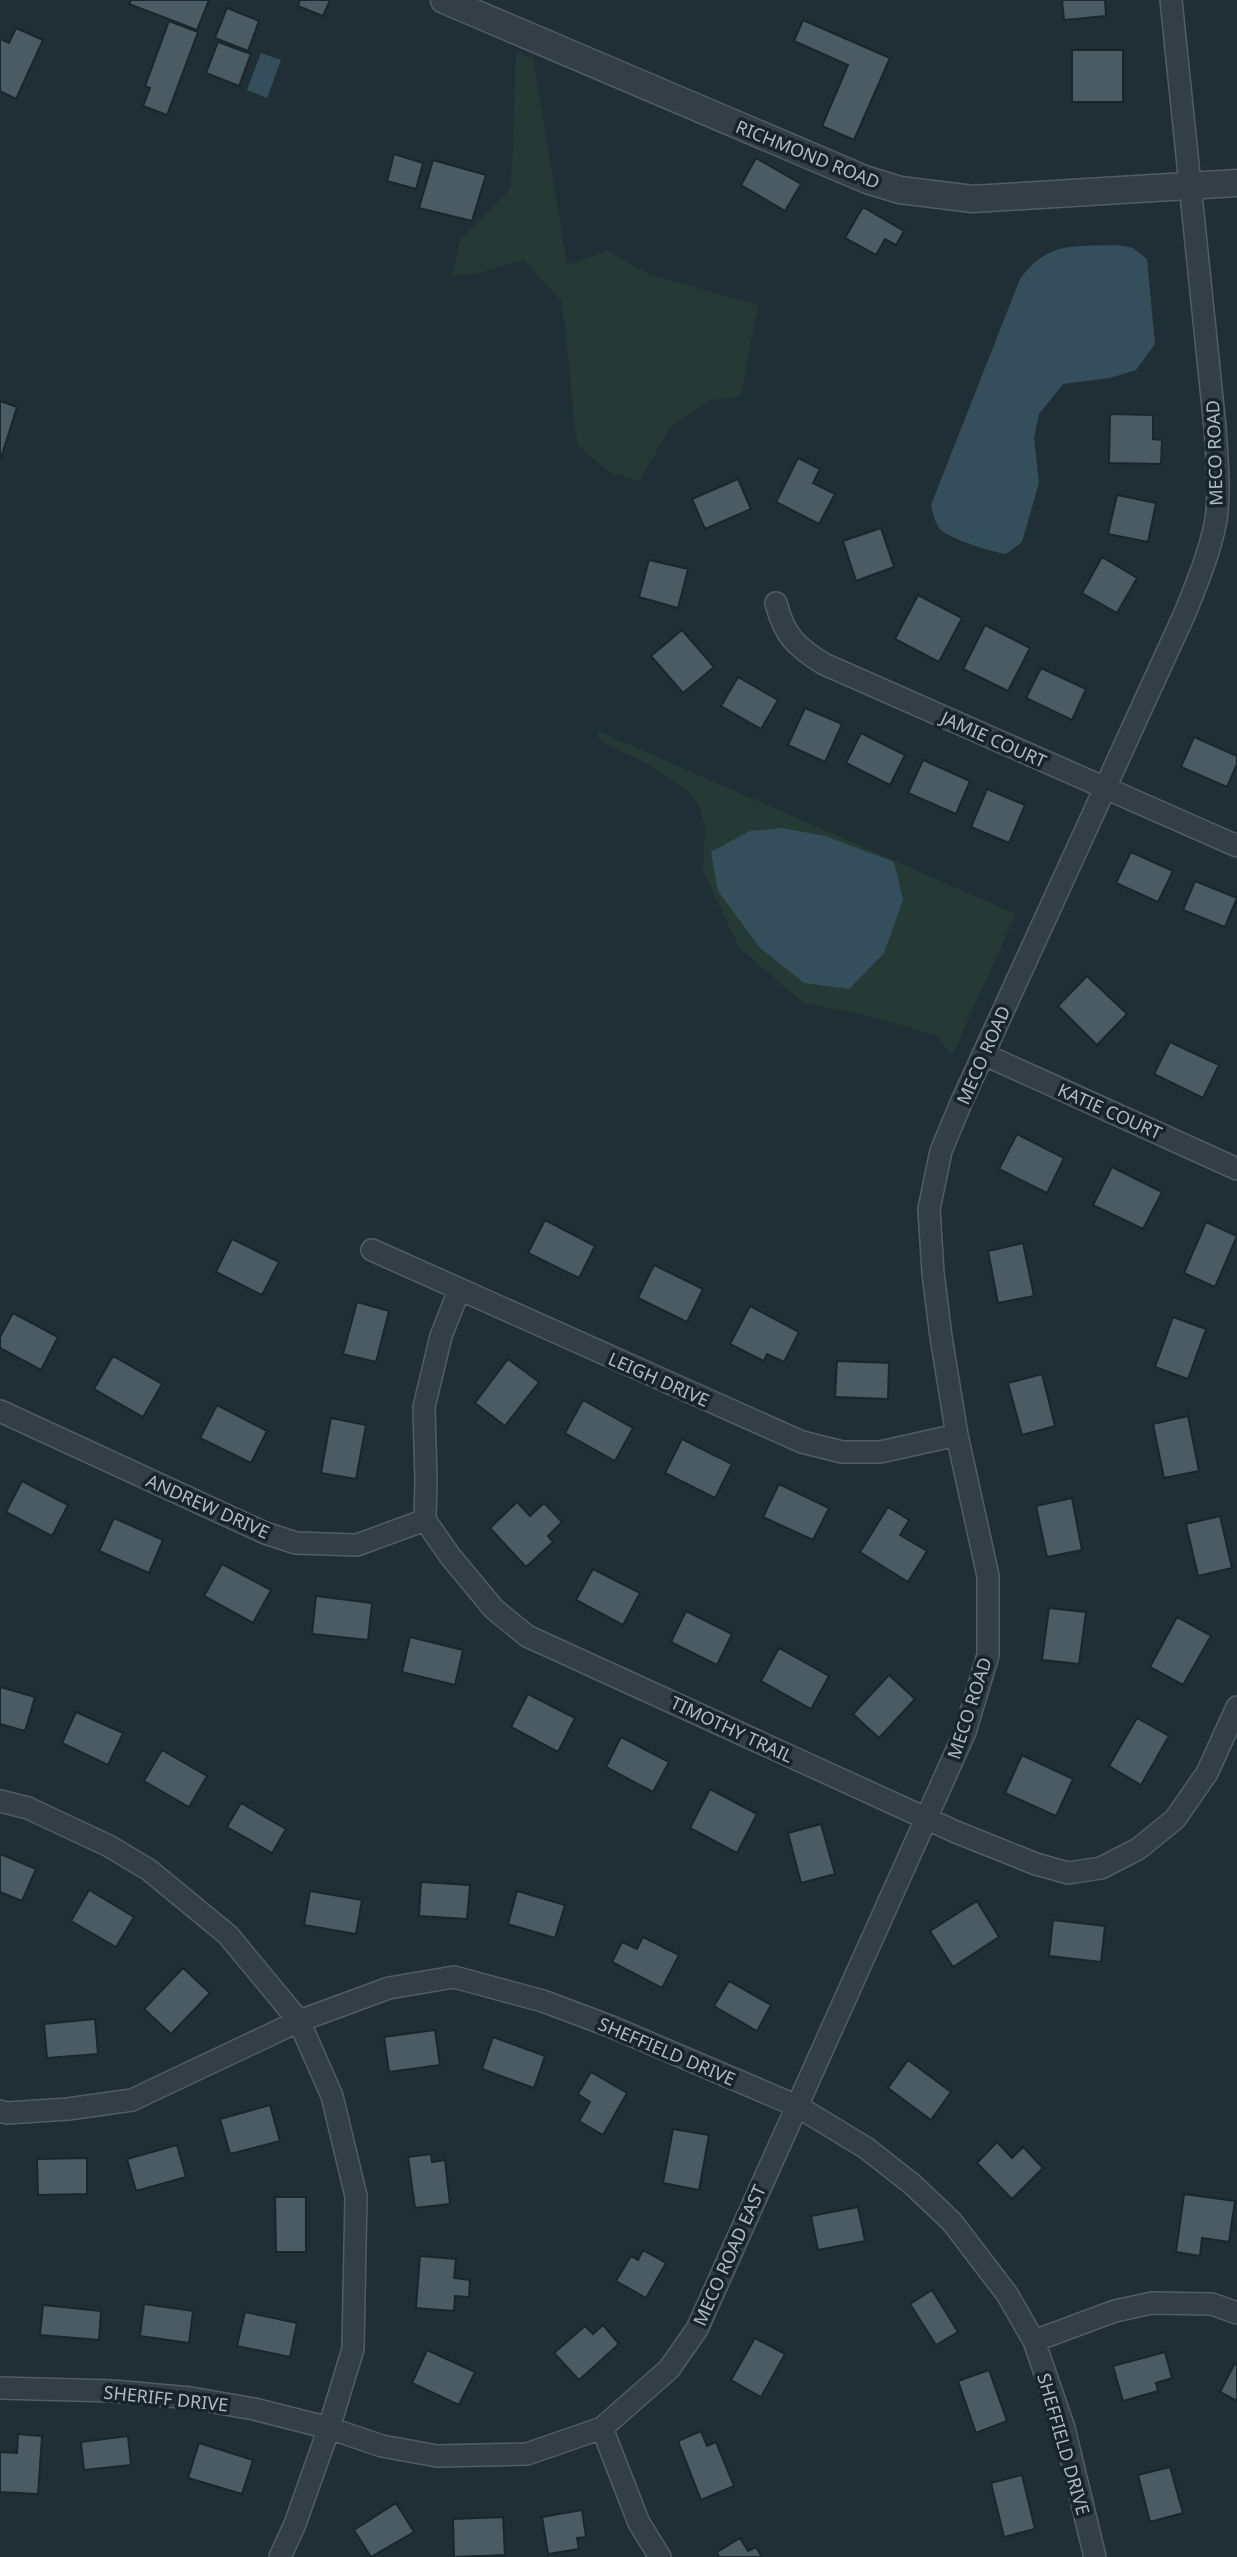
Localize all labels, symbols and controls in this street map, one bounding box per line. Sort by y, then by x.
street label: RICHMOND ROAD [732,114,884,194]
street label: MECO ROAD [1200,400,1228,506]
street label: JAMIE COURT [936,704,1050,773]
street label: MECO ROAD [951,1002,1015,1108]
street label: KATIE COURT [1054,1077,1166,1145]
street label: LEIGH DRIVE [605,1346,713,1412]
street label: ANDREW DRIVE [143,1468,273,1544]
street label: MECO ROAD [941,1654,997,1762]
street label: TIMOTHY TRAIL [667,1690,797,1768]
street label: SHEFFIELD DRIVE [595,2011,739,2091]
street label: MECO ROAD EAST [687,2181,771,2329]
street label: SHEFFIELD DRIVE [1032,2370,1096,2518]
street label: SHERIFF DRIVE [103,2380,229,2416]

